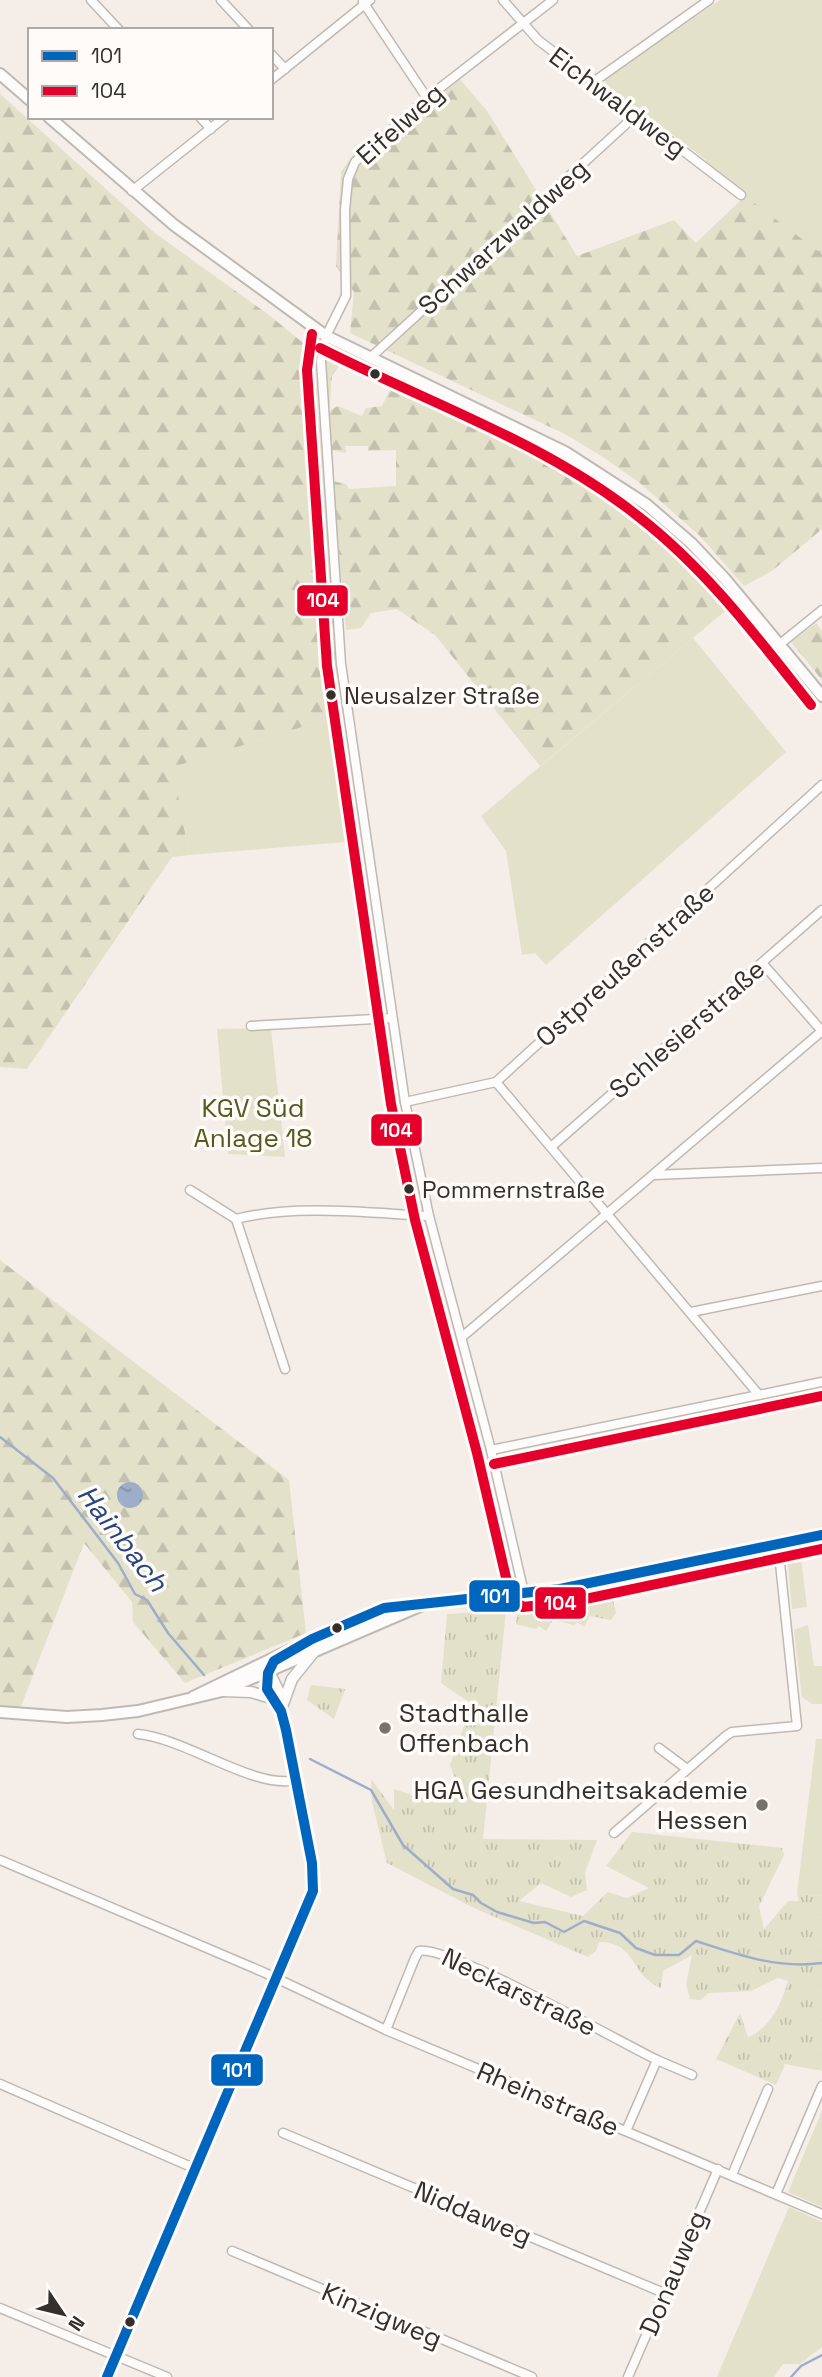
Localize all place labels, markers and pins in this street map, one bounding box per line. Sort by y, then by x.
unlabelled marker [368,367,382,381]
place label: Neusalzer Straße [344,680,540,711]
marker: Neusalzer Straße [324,688,338,702]
place label: Pommernstraße [422,1174,605,1205]
marker: Pommernstraße [402,1182,416,1196]
unlabelled marker [330,1621,344,1635]
place label: Stadthalle Offenbach [399,1696,530,1760]
marker: Stadthalle Offenbach [377,1720,393,1736]
place label: HGA Gesundheitsakademie Hessen [413,1773,748,1837]
marker: HGA Gesundheitsakademie Hessen [754,1797,770,1813]
unlabelled marker [123,2315,137,2329]

